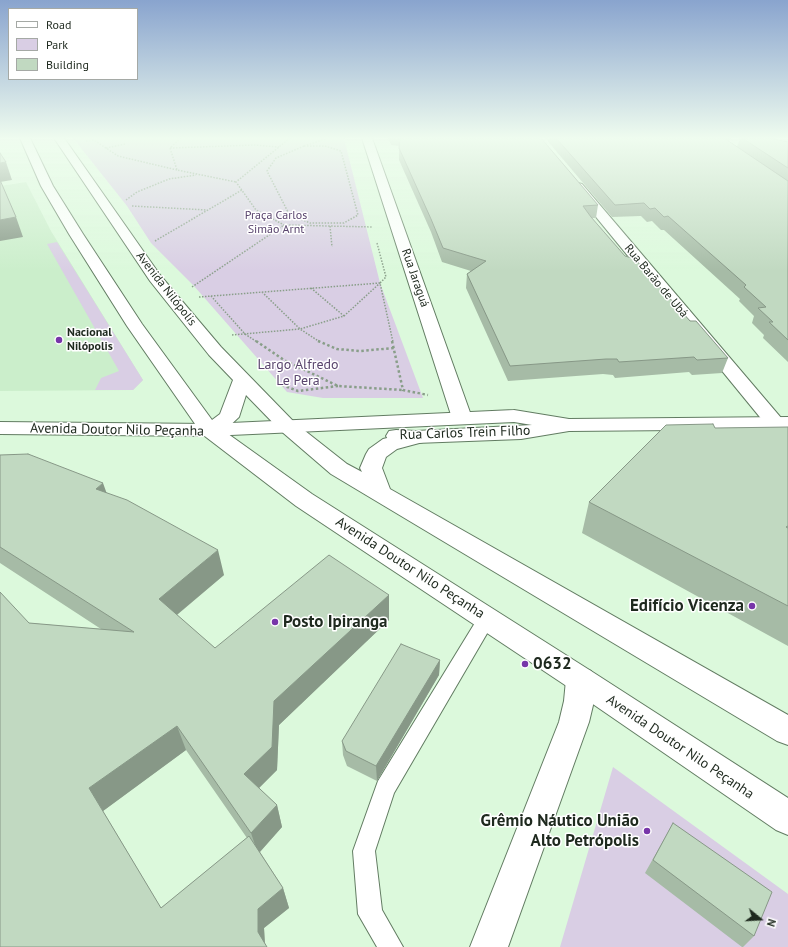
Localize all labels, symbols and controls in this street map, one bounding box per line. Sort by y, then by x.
legend [8,8,138,80]
text: Road [46,17,71,32]
text: Park [46,37,68,52]
text: Building [46,57,89,72]
park label: Praça Carlos Simão Arnt [245,209,307,237]
street label: Rua Barão de Ubá [621,241,691,321]
street label: Rua Jaraguá [398,247,432,309]
street label: Avenida Nilópolis [133,249,199,329]
place label: Nacional Nilópolis [67,326,113,354]
marker: Nacional Nilópolis [54,335,64,345]
park label: Largo Alfredo Le Pera [257,357,339,390]
street label: Avenida Doutor Nilo Peçanha [30,420,204,440]
street label: Rua Carlos Trein Filho [399,422,531,444]
street label: Avenida Doutor Nilo Peçanha [332,514,488,622]
place label: Edifício Vicenza [630,596,744,616]
marker: Edifício Vicenza [747,601,757,611]
place label: Posto Ipiranga [283,612,387,632]
marker: Posto Ipiranga [270,617,280,627]
place label: 0632 [533,654,572,674]
marker: 0632 [520,659,530,669]
street label: Avenida Doutor Nilo Peçanha [603,691,757,803]
place label: Grêmio Náutico União Alto Petrópolis [481,811,639,851]
marker: Grêmio Náutico União Alto Petrópolis [642,826,652,836]
north arrow [740,899,780,939]
text: N [764,917,779,928]

